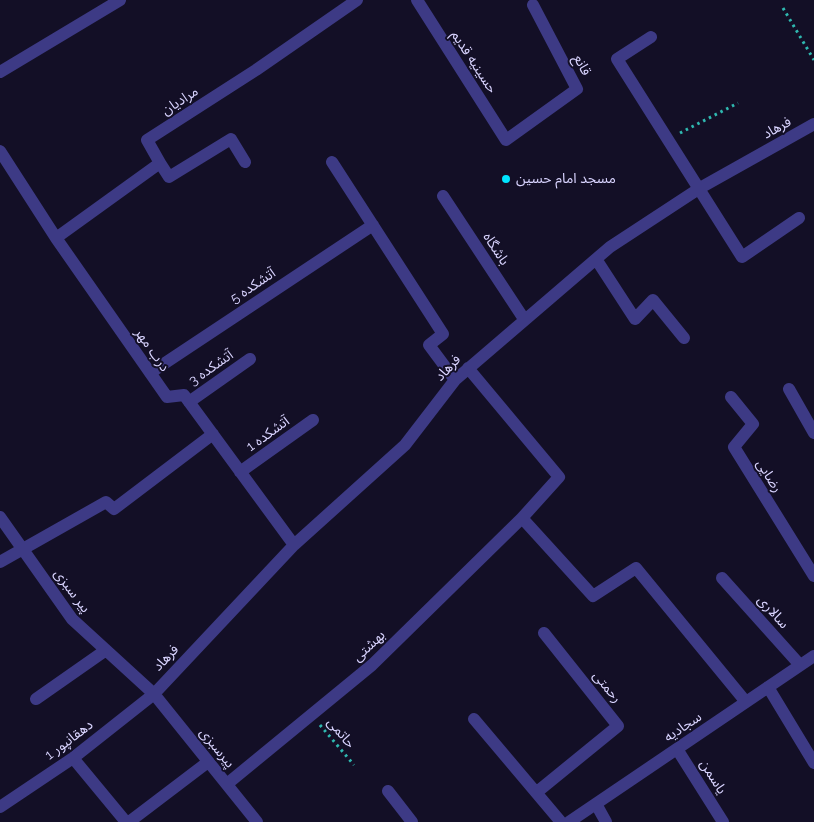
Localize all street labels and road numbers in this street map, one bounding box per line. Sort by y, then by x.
street label: حسینیه قدیم [447,27,501,97]
street label: قانع [570,52,594,78]
street label: مرادیان [158,83,202,119]
street label: فرهاد [760,113,794,143]
street label: باشگاه [479,229,513,269]
street label: آتشکده 5 [227,265,279,307]
street label: درب مهر [131,325,173,375]
street label: آتشکده 3 [185,347,237,389]
street label: فرهاد [432,351,464,385]
street label: آتشکده 1 [243,413,293,455]
street label: رضایی [752,456,786,496]
street label: پیر سبزی [50,566,94,616]
street label: سالاری [754,592,792,632]
street label: بهشتی [349,627,389,665]
street label: فرهاد [150,641,182,675]
street label: رحمتی [589,668,625,706]
street label: سجادیه [661,708,705,746]
street label: حاتمی [323,714,359,752]
street label: دهقانپور 1 [42,716,96,764]
street label: پیرسبزی [196,725,238,771]
street label: یاسمن [696,757,730,797]

